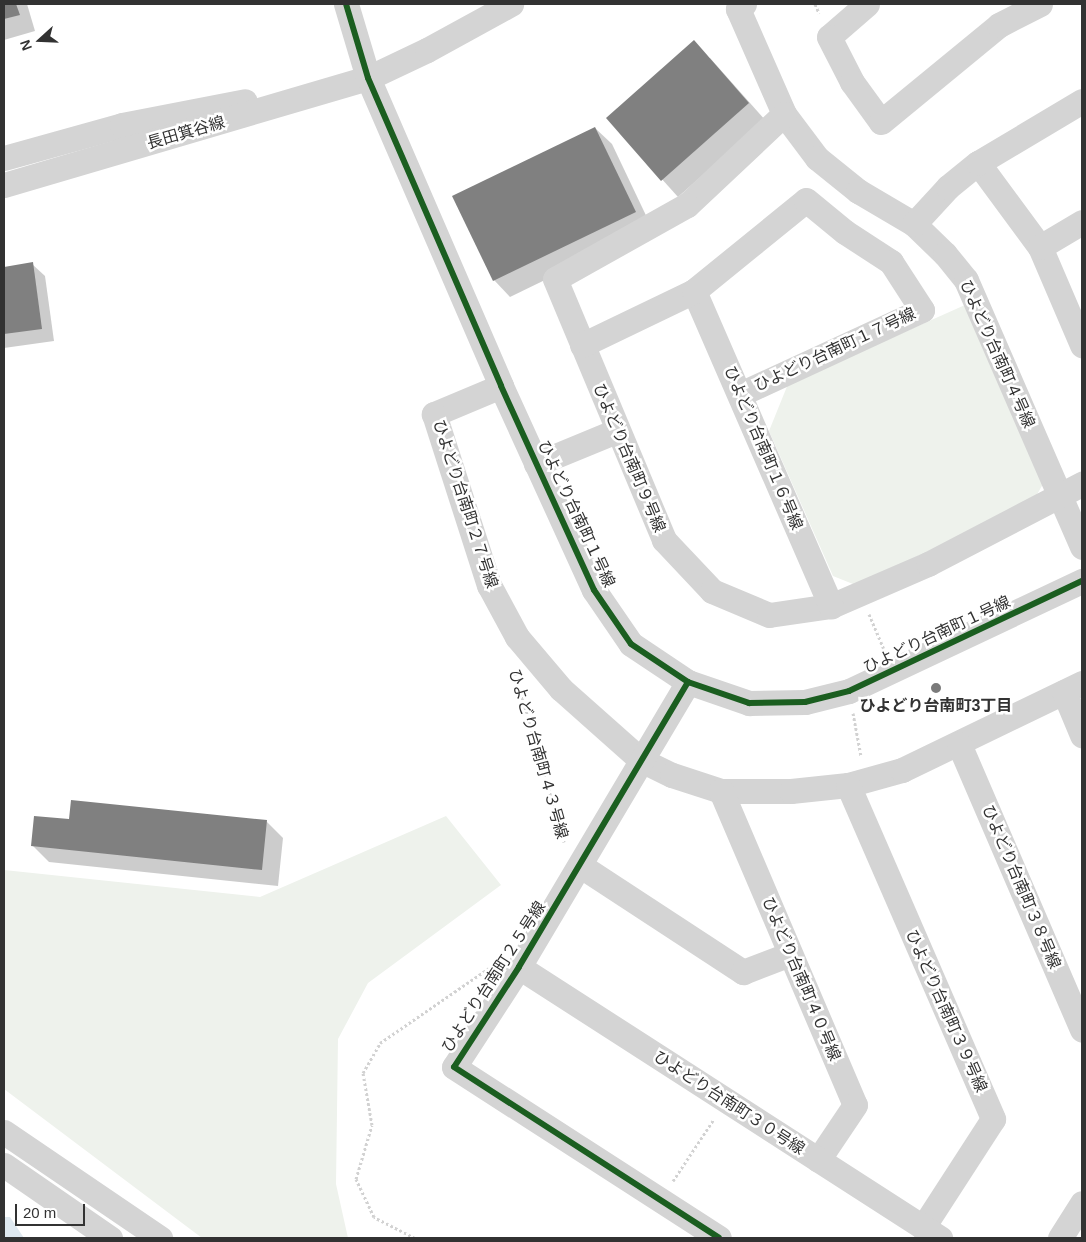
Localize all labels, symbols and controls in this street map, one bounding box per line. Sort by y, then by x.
north arrow [15,15,65,65]
text: N [17,38,35,53]
street label: 長田箕谷線 [145,113,227,153]
street label: ひよどり台南町４号線 [956,277,1038,431]
street label: ひよどり台南町１７号線 [751,304,919,396]
street label: ひよどり台南町１６号線 [720,363,806,533]
street label: ひよどり台南町９号線 [589,381,669,535]
street label: ひよどり台南町２７号線 [429,417,501,591]
street label: ひよどり台南町１号線 [533,437,619,591]
street label: ひよどり台南町１号線 [860,592,1014,678]
street label: ひよどり台南町４３号線 [505,667,571,841]
marker: ひよどり台南町3丁目 [930,682,942,694]
place label: ひよどり台南町3丁目 [860,696,1012,716]
street label: ひよどり台南町３８号線 [978,802,1064,972]
street label: ひよどり台南町４０号線 [758,894,844,1064]
street label: ひよどり台南町２５号線 [438,898,550,1056]
street label: ひよどり台南町３９号線 [901,927,991,1095]
street label: ひよどり台南町３０号線 [650,1047,808,1159]
scale bar [18,1194,88,1226]
text: 20 m [23,1204,56,1221]

